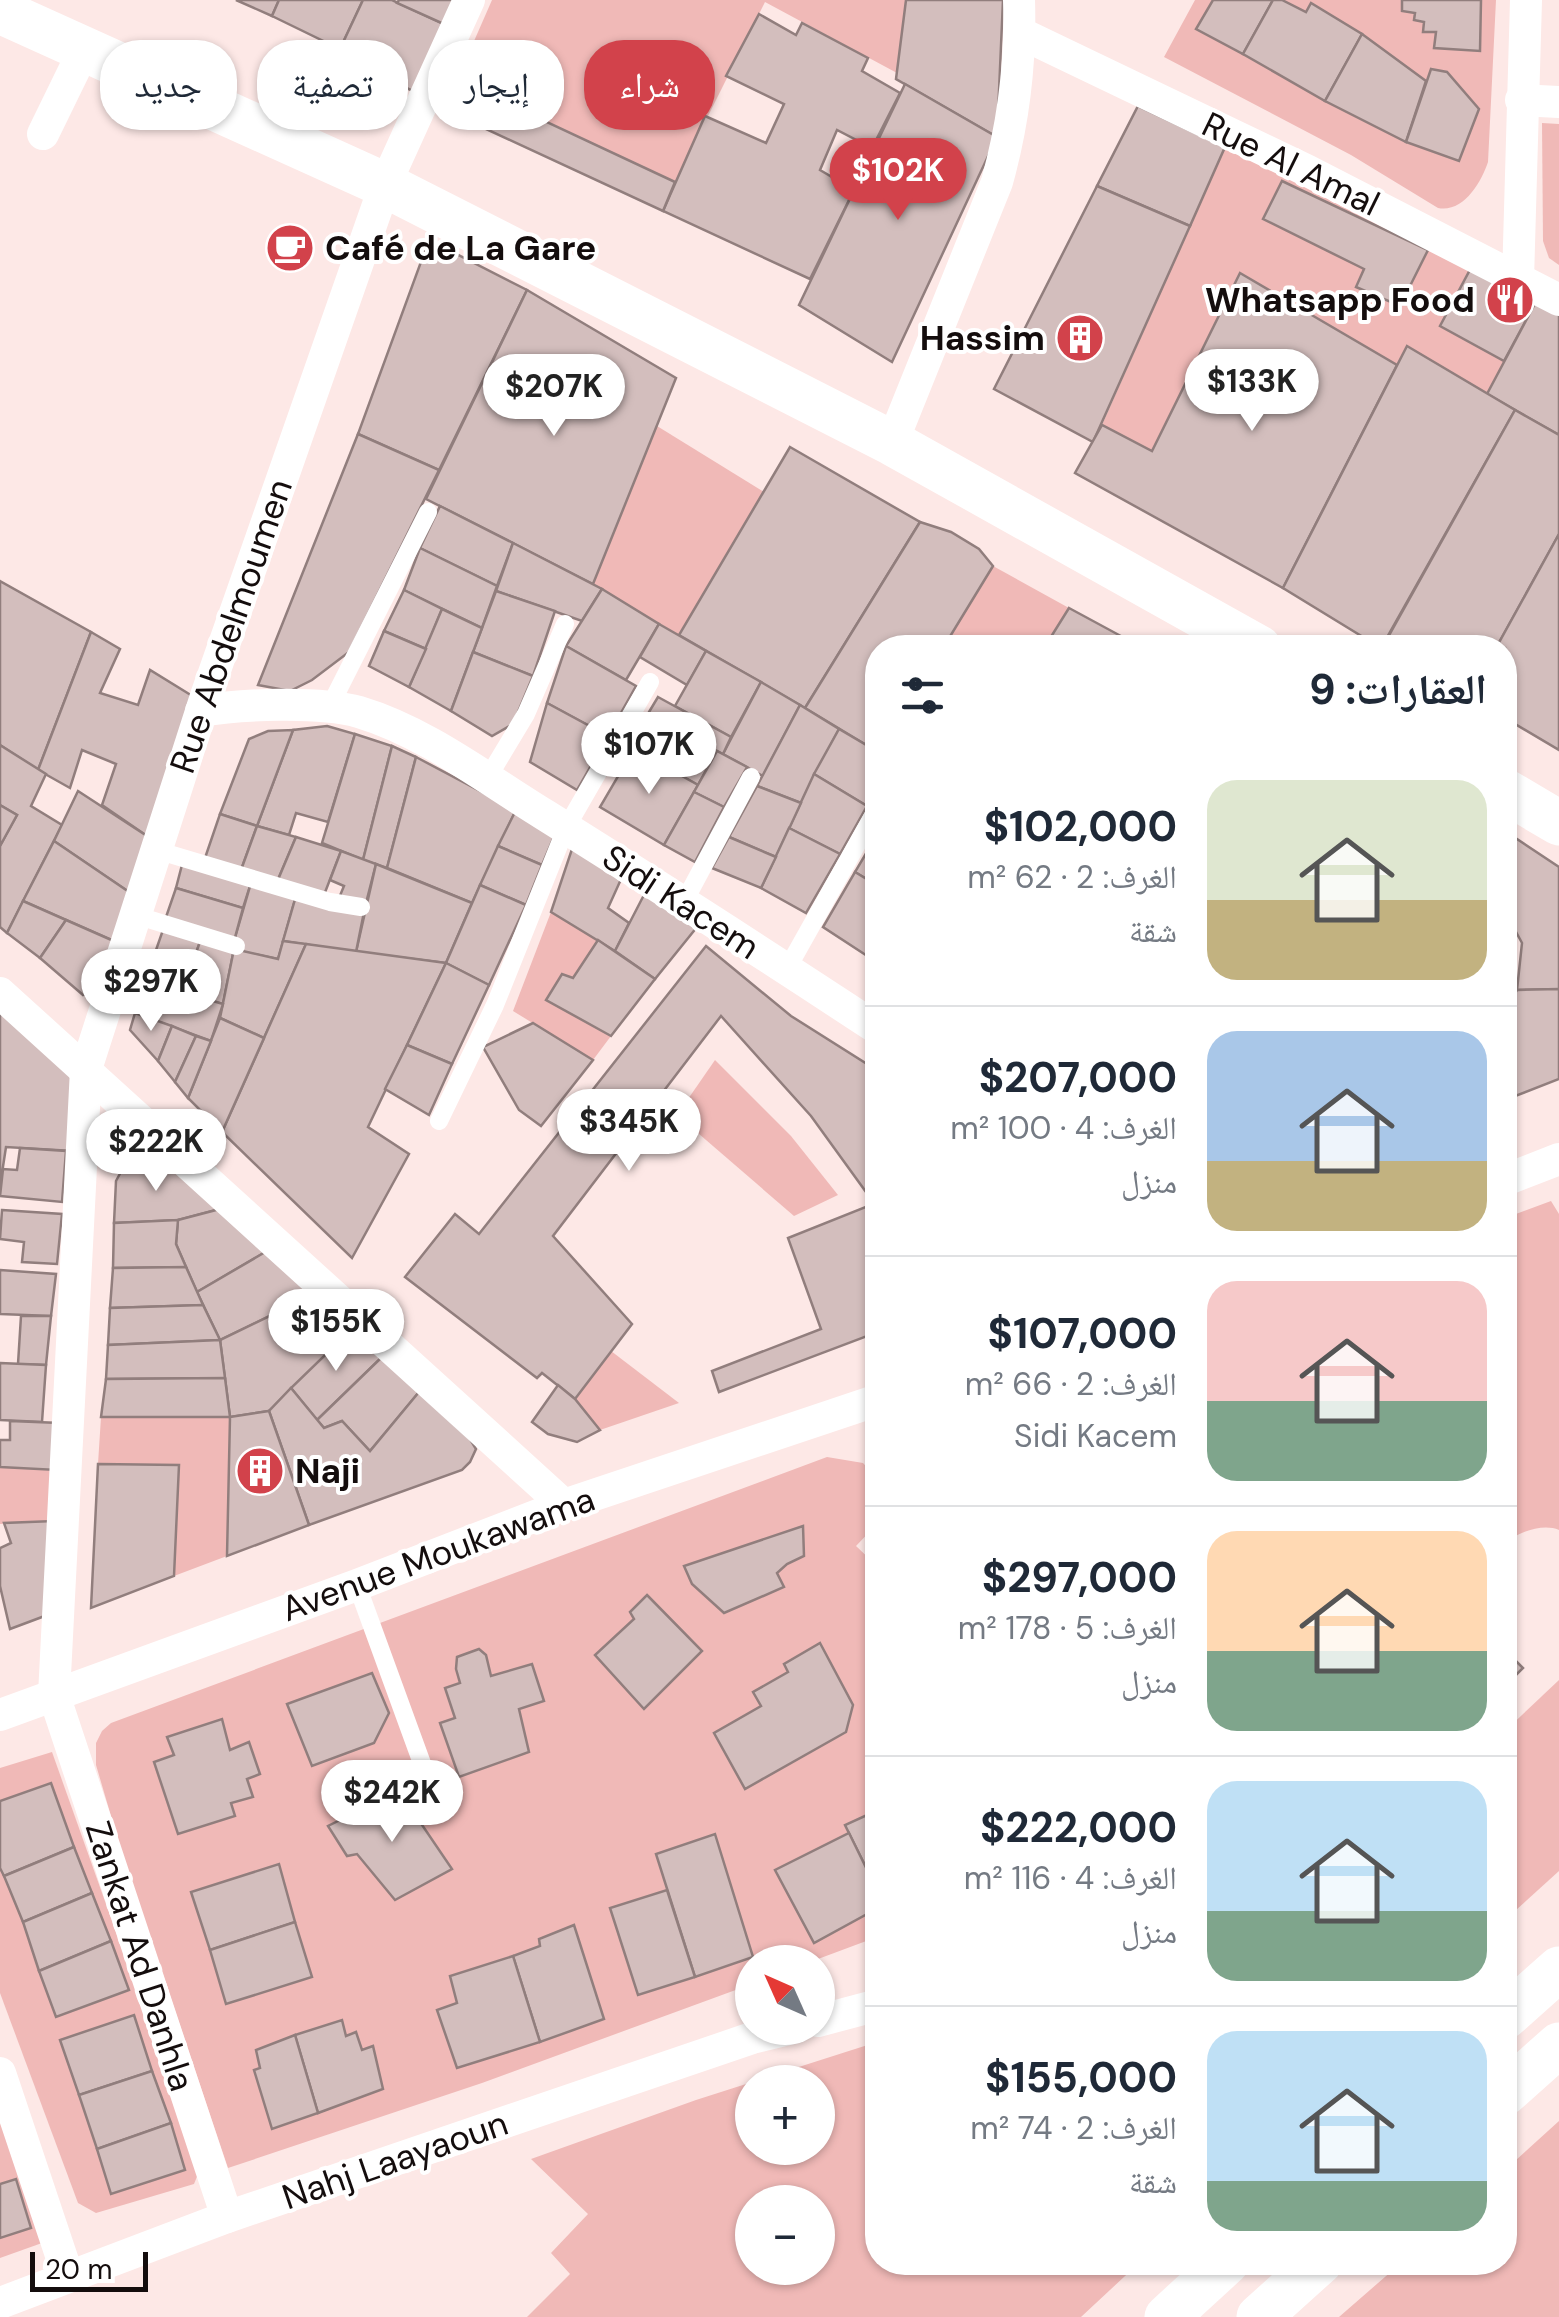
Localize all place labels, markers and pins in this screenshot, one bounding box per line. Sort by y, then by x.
pin: $102K [828,138,968,223]
cafe icon: Café de La Gare [264,222,316,274]
place label: Café de La Gare [325,225,596,271]
restaurant icon: Whatsapp Food [1484,274,1536,326]
place label: Whatsapp Food [1205,277,1475,323]
building icon: Hassim [1054,312,1106,364]
place label: Hassim [920,315,1045,361]
pin: $133K [1182,349,1322,434]
pin: $207K [484,354,624,439]
pin: $107K [579,712,719,797]
pin: $297K [81,949,221,1034]
pin: $345K [559,1089,699,1174]
pin: $222K [86,1109,226,1194]
pin: $155K [266,1289,406,1374]
building icon: Naji [234,1445,286,1497]
place label: Naji [295,1448,360,1494]
pin: $242K [322,1760,462,1845]

